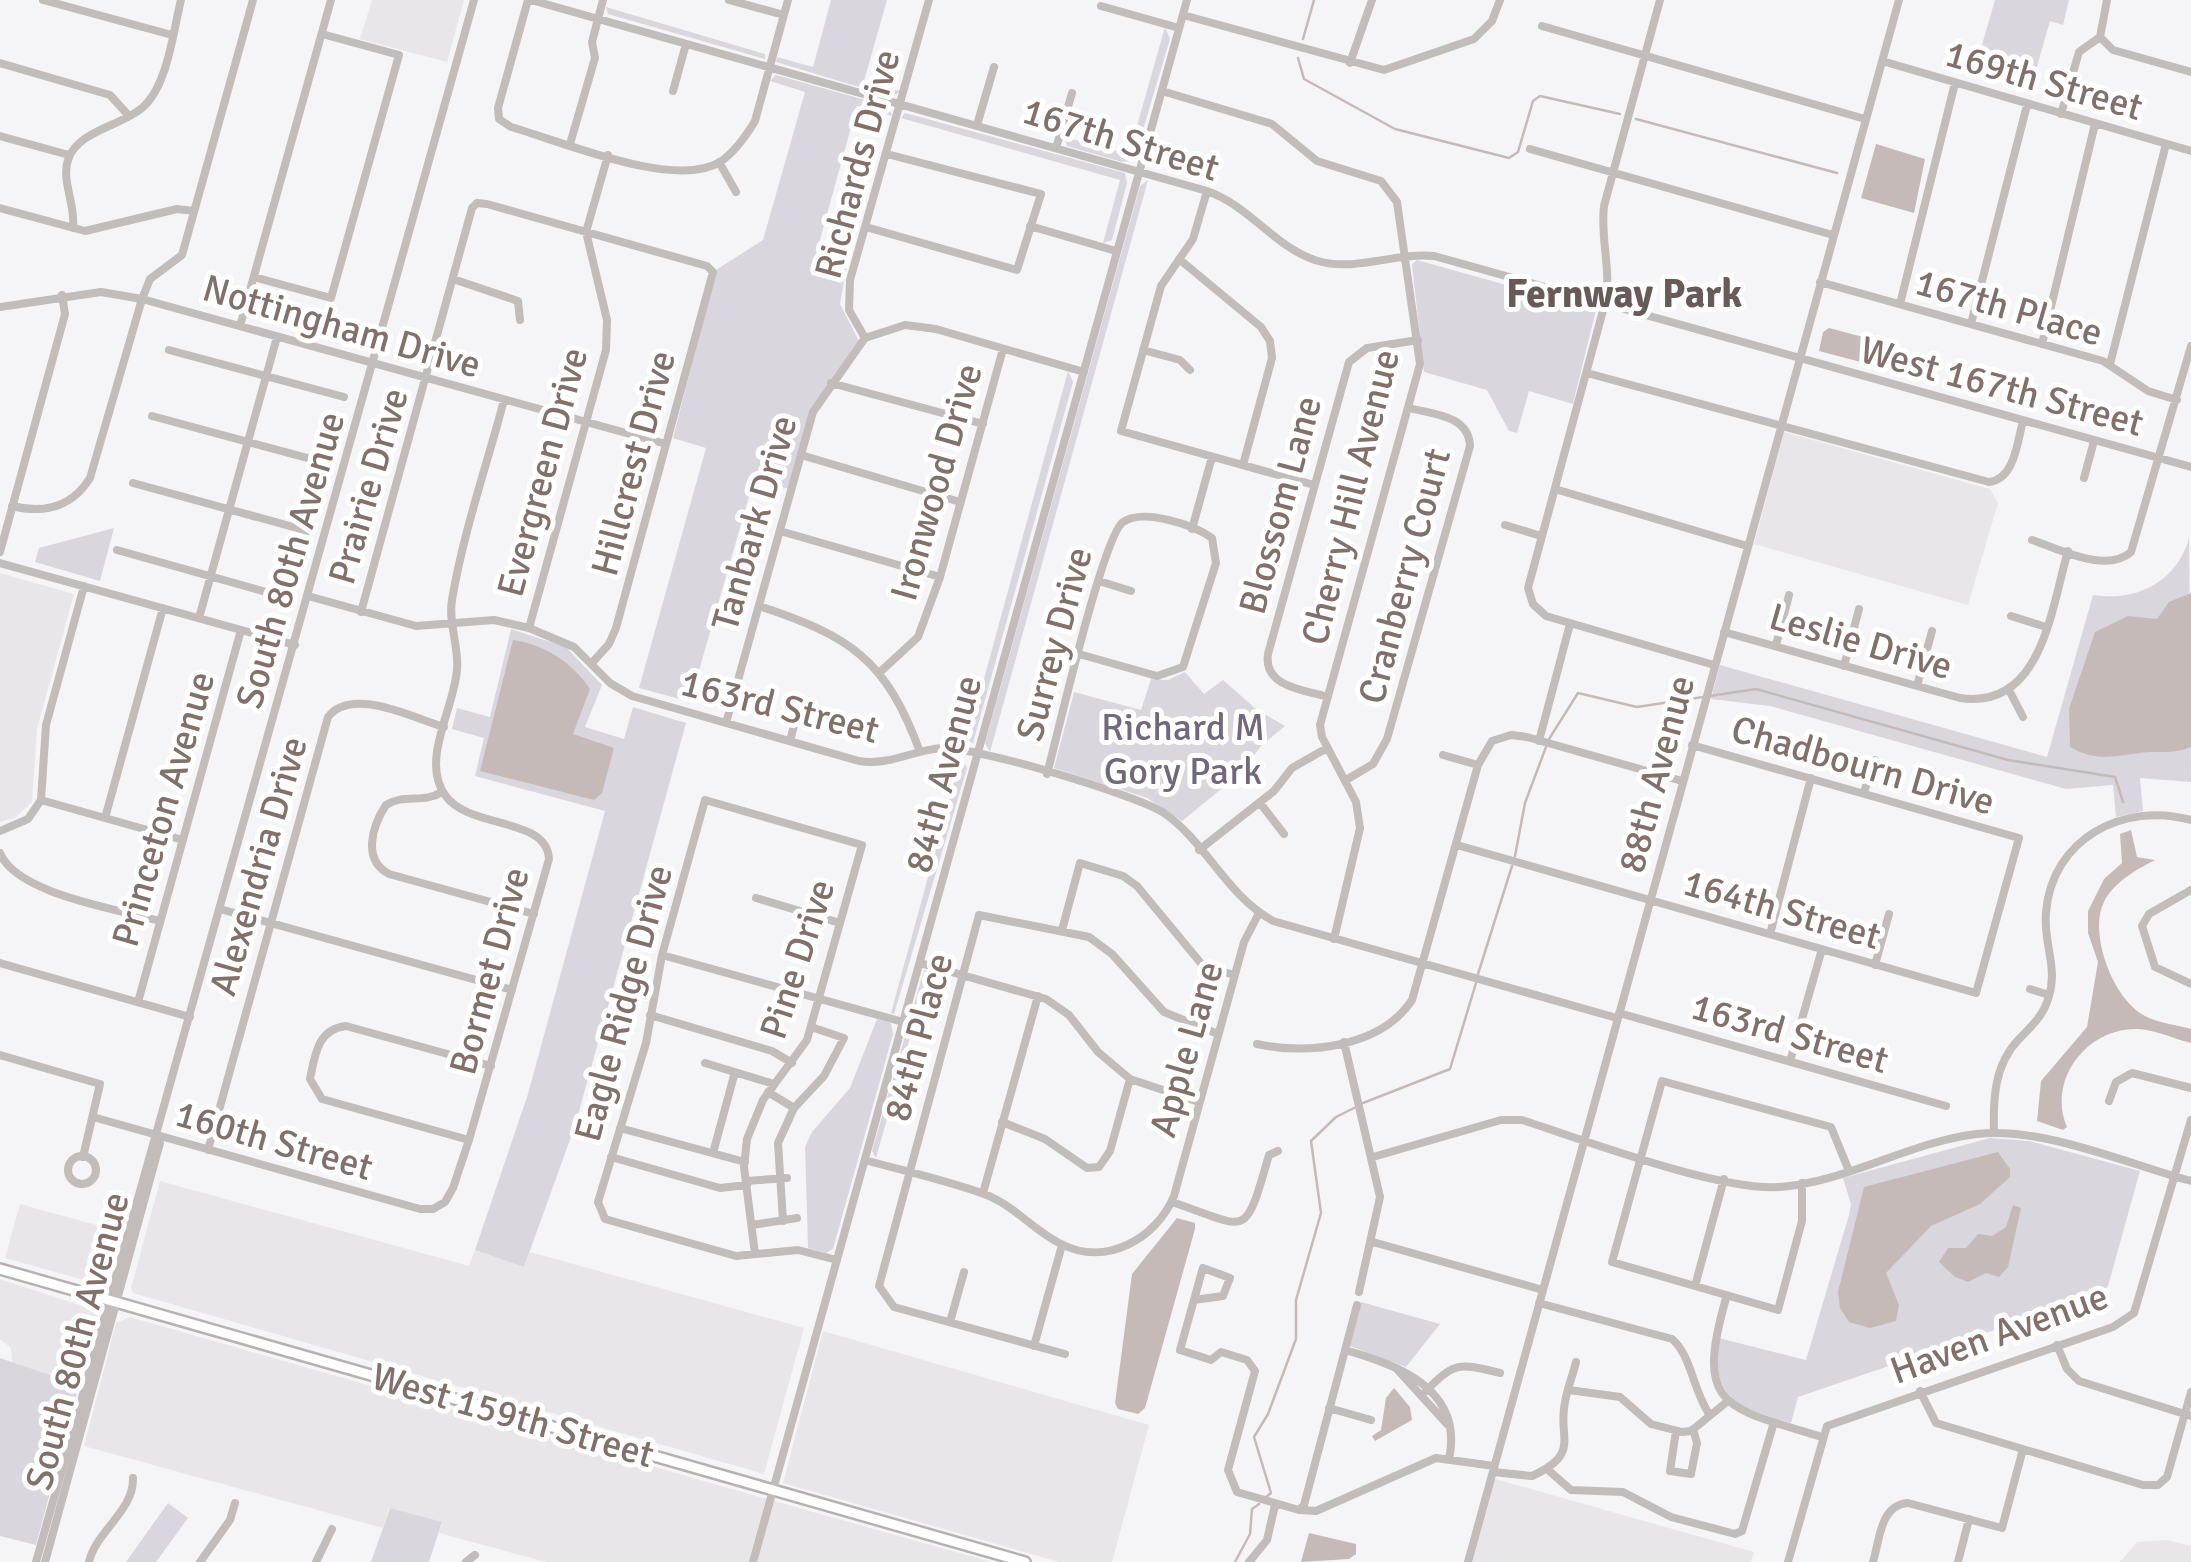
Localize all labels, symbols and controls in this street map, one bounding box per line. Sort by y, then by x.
street label: 169th Street [1940,30,2148,131]
street label: Richards Drive [804,45,911,284]
street label: 167th Street [1017,87,1225,192]
street label: 167th Place [1910,258,2108,357]
street label: Nottingham Drive [198,264,486,389]
district label: Fernway Park [1506,269,1742,319]
street label: West 167th Street [1855,326,2149,447]
street label: Evergreen Drive [487,342,598,602]
street label: Cherry Hill Avenue [1291,345,1410,650]
street label: Hillcrest Drive [581,346,686,581]
street label: Ironwood Drive [880,358,993,606]
street label: Prairie Drive [318,383,419,590]
street label: Blossom Lane [1229,391,1332,619]
street label: South 80th Avenue [226,406,355,714]
street label: Tanbark Drive [701,410,808,636]
street label: Cranberry Court [1348,443,1461,709]
street label: Surrey Drive [1006,542,1103,746]
street label: Leslie Drive [1764,593,1958,690]
street label: 163rd Street [676,659,884,754]
street label: Princeton Avenue [102,666,225,952]
street label: 84th Avenue [895,670,992,878]
street label: 88th Avenue [1608,670,1705,878]
park label: Richard M Gory Park [1101,704,1265,795]
street label: Chadbourn Drive [1726,705,2000,825]
street label: Alexendria Drive [199,731,318,1001]
street label: 164th Street [1678,859,1886,960]
street label: Eagle Ridge Drive [564,860,683,1147]
street label: Bormet Drive [439,862,540,1080]
street label: Pine Drive [750,873,845,1045]
street label: 84th Place [874,948,963,1126]
street label: Apple Lane [1139,956,1234,1142]
street label: 163rd Street [1686,983,1894,1084]
street label: 160th Street [170,1090,378,1191]
street label: South 80th Avenue [15,1187,140,1495]
street label: Haven Avenue [1884,1272,2114,1395]
street label: West 159th Street [367,1353,659,1478]

